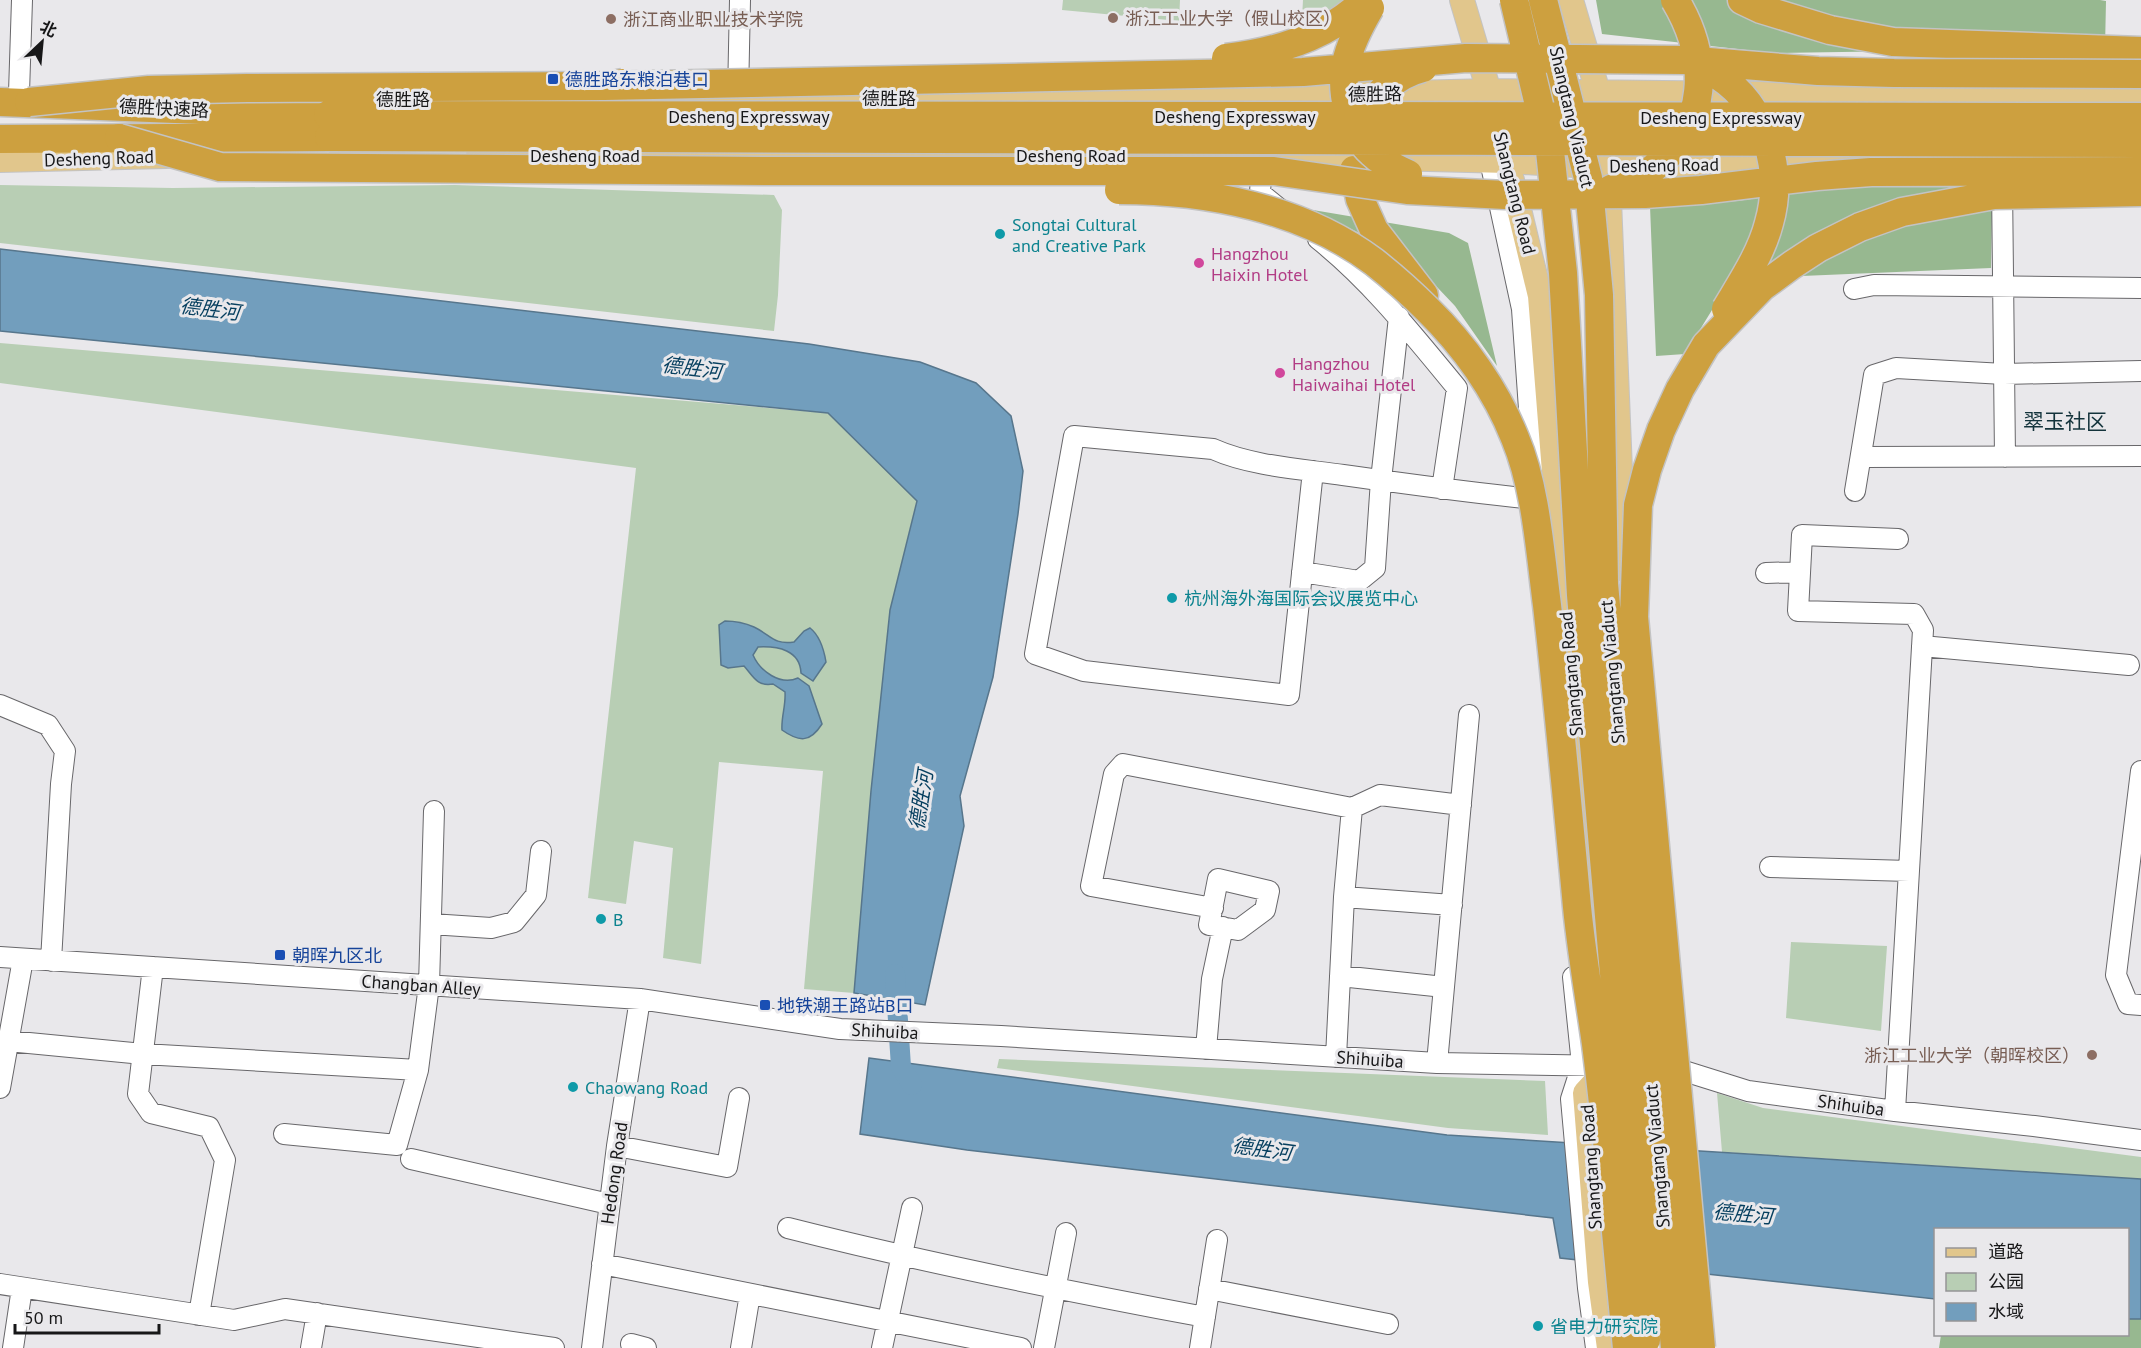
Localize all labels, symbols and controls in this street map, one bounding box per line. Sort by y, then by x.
place label: 浙江工业大学（假山校区） [1125,7,1341,30]
place label: 浙江商业职业技术学院 [623,8,803,31]
marker: 浙江工业大学（假山校区） [1106,11,1120,25]
north arrow [12,12,72,72]
marker: 浙江商业职业技术学院 [604,12,618,26]
text: 北 [37,16,60,41]
street label: Shangtang Viaduct [1545,44,1599,190]
place label: 德胜路东粮泊巷口 [565,68,709,91]
marker: 德胜路东粮泊巷口 [546,72,560,86]
street label: 德胜路 [1348,82,1402,106]
street label: 德胜路 [862,87,916,110]
street label: 德胜路 [376,88,430,111]
street label: 德胜快速路 [118,94,210,122]
street label: Desheng Expressway [668,105,830,128]
street label: Desheng Expressway [1154,105,1316,128]
street label: Desheng Expressway [1640,106,1802,129]
street label: Shangtang Road [1489,129,1541,257]
street label: Desheng Road [530,144,640,167]
street label: Desheng Road [1016,144,1126,167]
street label: Desheng Road [44,145,154,171]
street label: Desheng Road [1609,153,1719,177]
place label: Songtai Cultural and Creative Park [1012,213,1146,257]
marker: Songtai Cultural and Creative Park [993,227,1007,241]
place label: Hangzhou Haixin Hotel [1211,242,1308,286]
marker: Hangzhou Haixin Hotel [1192,256,1206,270]
water label: 德胜河 [179,292,245,326]
water label: 德胜河 [661,351,727,385]
place label: Hangzhou Haiwaihai Hotel [1292,352,1416,396]
marker: Hangzhou Haiwaihai Hotel [1273,366,1287,380]
district label: 翠玉社区 [2023,408,2107,435]
place label: 杭州海外海国际会议展览中心 [1184,587,1418,610]
marker: 杭州海外海国际会议展览中心 [1165,591,1179,605]
street label: Shangtang Viaduct [1594,599,1630,745]
street label: Shangtang Road [1554,611,1588,737]
water label: 德胜河 [903,764,939,832]
place label: B [613,908,624,931]
marker: B [594,912,608,926]
place label: 朝晖九区北 [292,944,382,967]
marker: 朝晖九区北 [273,948,287,962]
street label: Changban Alley [361,969,482,1001]
place label: 地铁潮王路站B口 [777,994,914,1017]
marker: 地铁潮王路站B口 [758,998,772,1012]
street label: Shihuiba [851,1018,919,1044]
place label: 浙江工业大学（朝晖校区） [1864,1044,2080,1067]
street label: Shihuiba [1336,1045,1404,1073]
marker: 浙江工业大学（朝晖校区） [2085,1048,2099,1062]
place label: Chaowang Road [585,1076,708,1099]
marker: Chaowang Road [566,1080,580,1094]
street label: Shangtang Viaduct [1639,1083,1675,1229]
street label: Shihuiba [1816,1089,1886,1121]
street label: Shangtang Road [1575,1104,1607,1230]
street label: Hedong Road [595,1120,633,1226]
water label: 德胜河 [1230,1132,1297,1167]
water label: 德胜河 [1712,1198,1778,1230]
legend [1934,1228,2129,1336]
text: 道路 [1988,1240,2024,1263]
text: 公园 [1988,1270,2024,1293]
scale bar [15,1297,159,1335]
text: 水域 [1988,1300,2024,1323]
text: 50 m [24,1306,63,1329]
place label: 省电力研究院 [1550,1315,1658,1338]
marker: 省电力研究院 [1531,1319,1545,1333]

